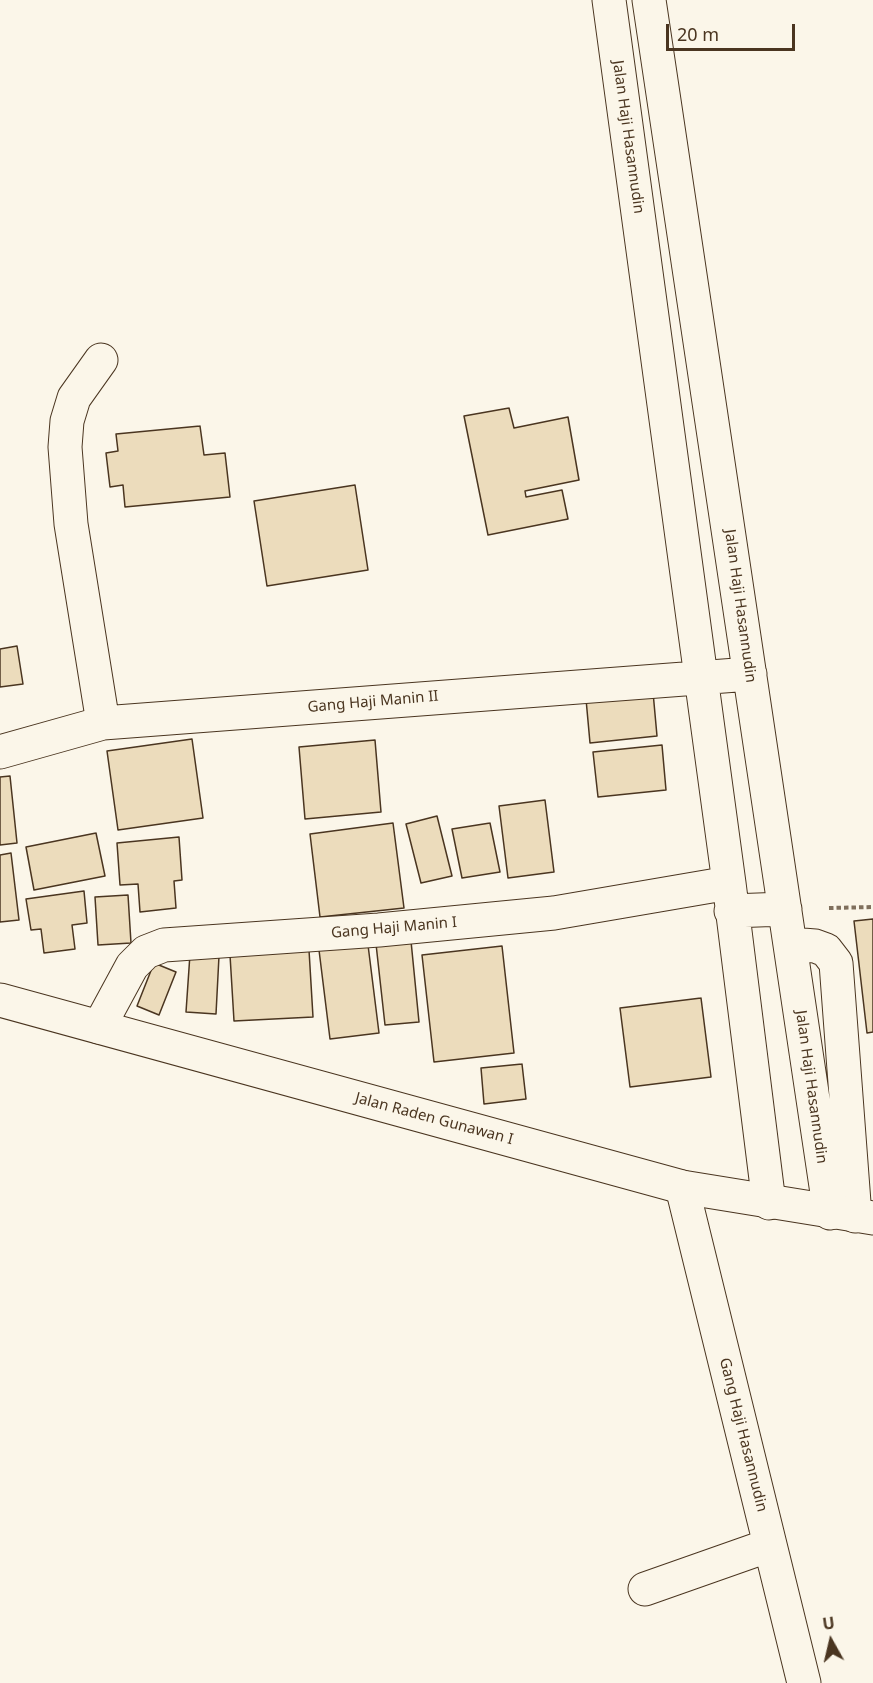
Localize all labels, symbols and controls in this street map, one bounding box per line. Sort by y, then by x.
scale bar [669,12,798,50]
text: 20 m [677,22,719,46]
street label: Jalan Haji Hasannudin [608,59,648,215]
street label: Jalan Haji Hasannudin [720,528,760,684]
street label: Gang Haji Manin II [307,687,439,717]
street label: Gang Haji Manin I [330,914,458,942]
street label: Jalan Haji Hasannudin [791,1009,831,1165]
street label: Jalan Raden Gunawan I [353,1089,515,1149]
street label: Gang Haji Hasannudin [715,1356,771,1514]
north arrow [801,1611,861,1671]
text: U [821,1611,836,1635]

